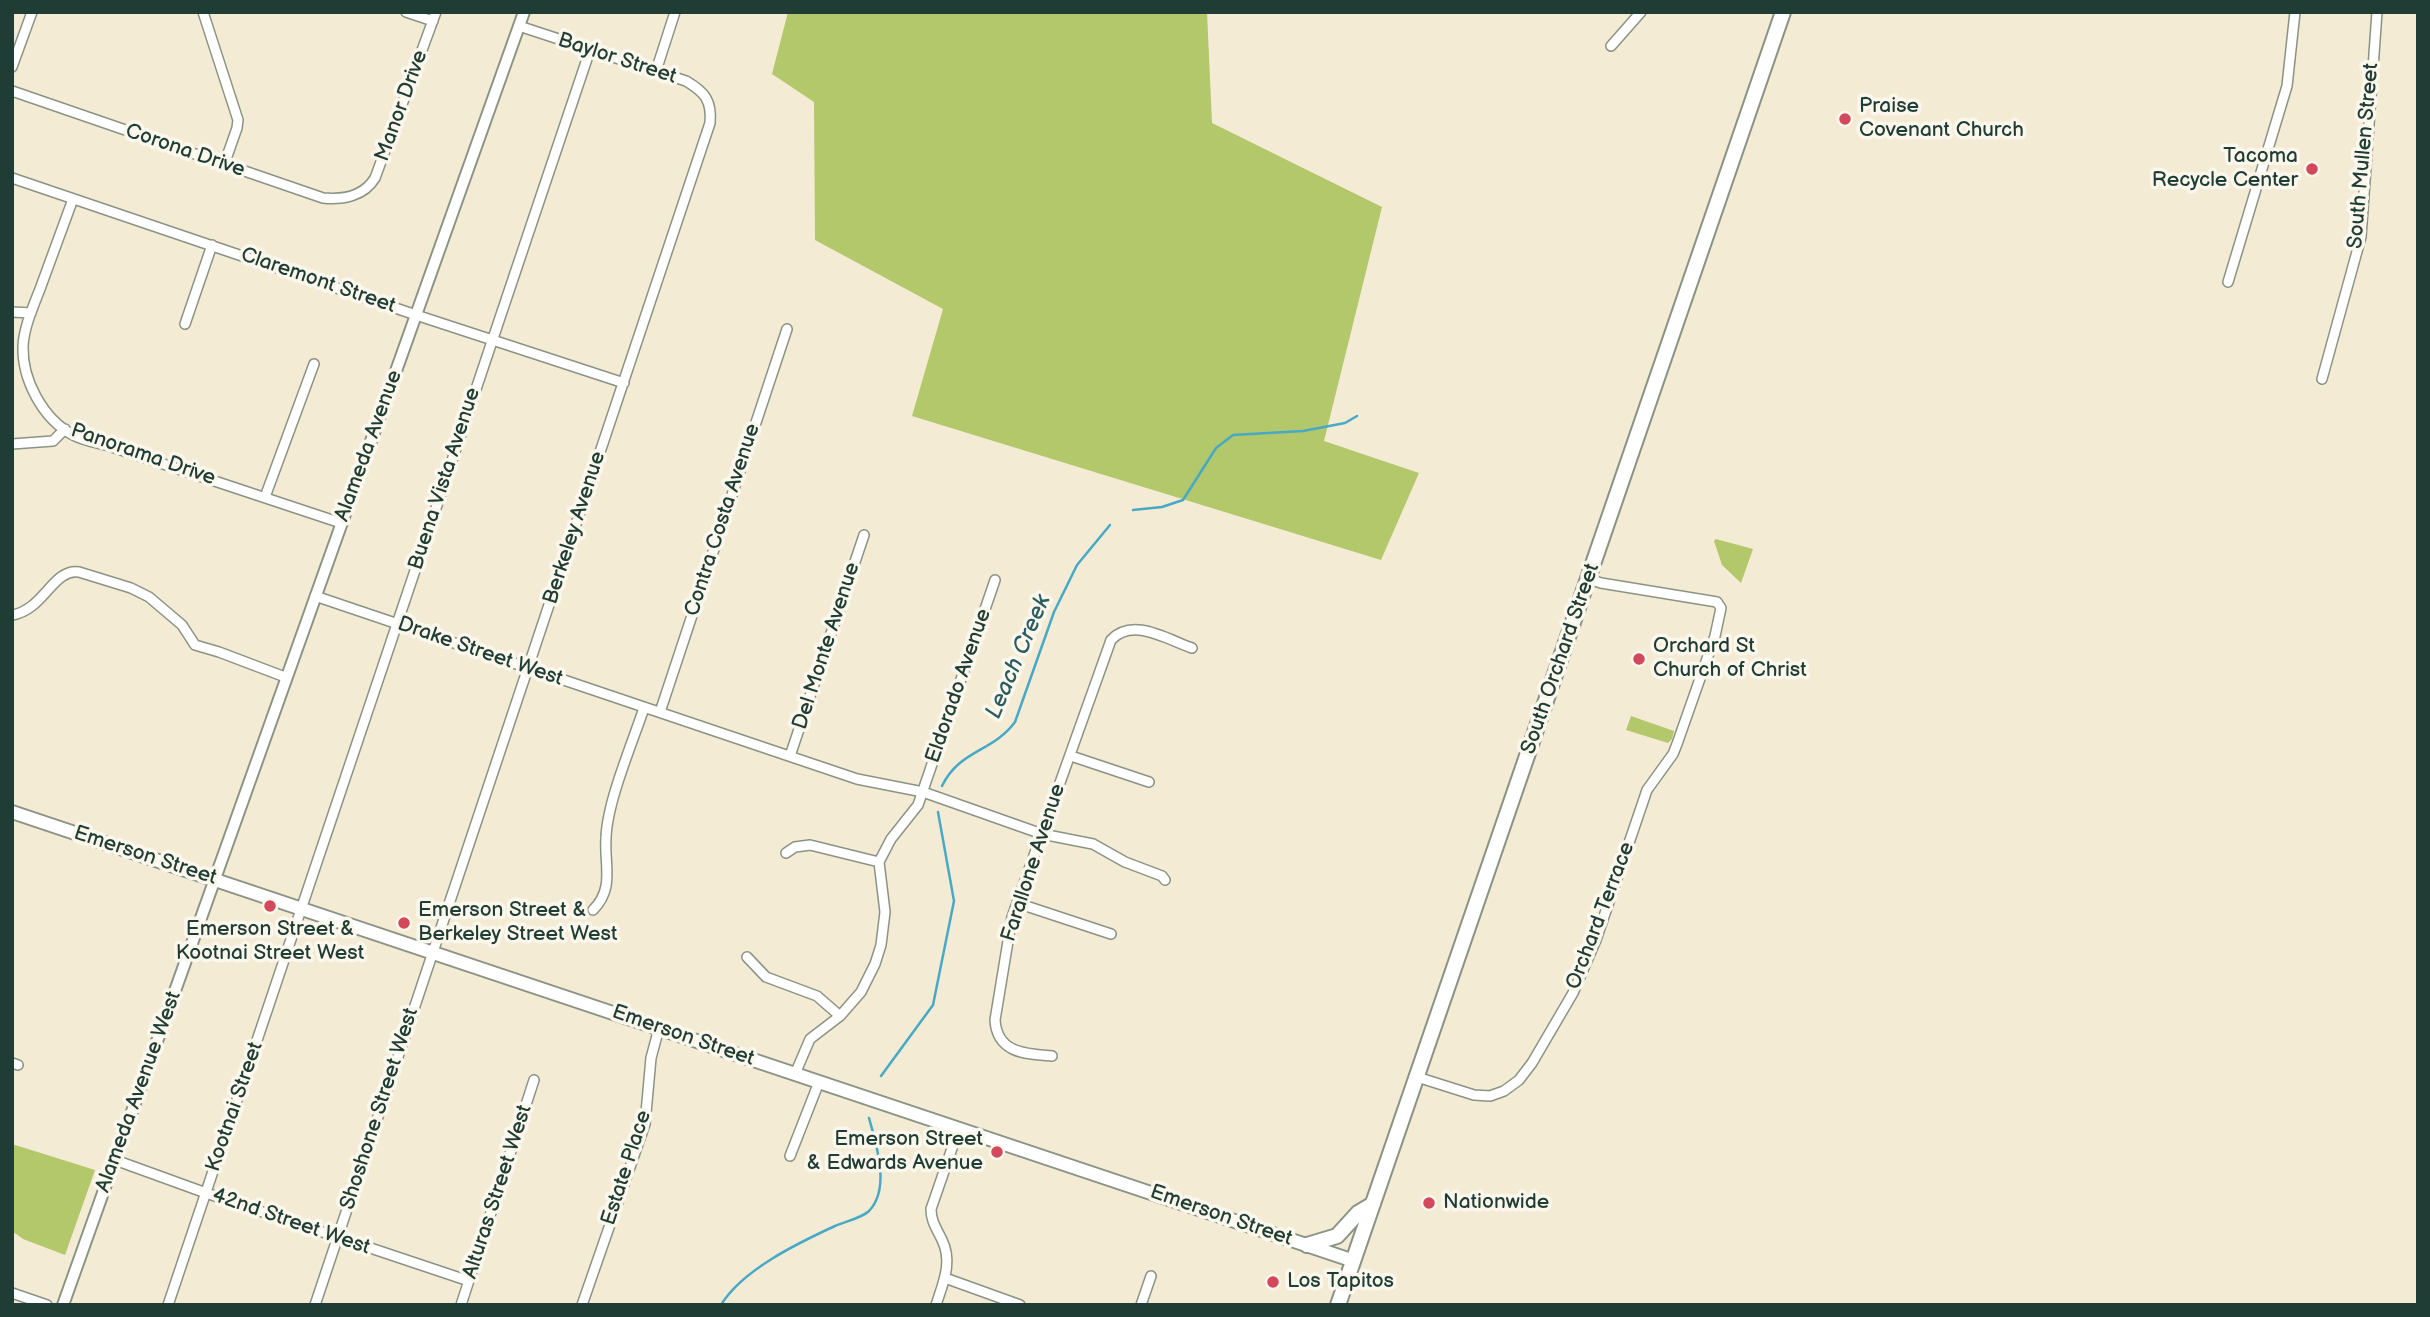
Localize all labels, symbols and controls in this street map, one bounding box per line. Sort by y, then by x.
street label: Baylor Street [555,28,679,90]
street label: Manor Drive [370,47,434,165]
street label: South Mullen Street [2343,62,2385,250]
place label: Praise Covenant Church [1859,94,2024,144]
marker: Praise Covenant Church [1837,111,1853,127]
street label: Corona Drive [122,119,248,183]
place label: Tacoma Recycle Center [2152,144,2298,194]
marker: Tacoma Recycle Center [2304,161,2320,177]
street label: Claremont Street [237,243,399,319]
street label: Alameda Avenue [330,367,408,525]
street label: Buena Vista Avenue [404,385,486,573]
street label: Panorama Drive [67,418,219,492]
street label: Contra Costa Avenue [680,421,766,619]
street label: Berkeley Avenue [538,448,612,608]
street label: Del Monte Avenue [788,559,866,733]
street label: South Orchard Street [1516,560,1606,758]
water label: Leach Creek [981,591,1057,723]
street label: Eldorado Avenue [921,606,997,766]
street label: Drake Street West [394,612,566,692]
place label: Orchard St Church of Christ [1653,634,1807,684]
marker: Orchard St Church of Christ [1631,651,1647,667]
street label: Farallone Avenue [997,781,1071,945]
street label: Emerson Street [70,821,220,891]
street label: Orchard Terrace [1561,839,1641,993]
marker: Emerson Street & Kootnai Street West [262,898,278,914]
place label: Emerson Street & Berkeley Street West [418,898,617,948]
marker: Emerson Street & Berkeley Street West [396,915,412,931]
place label: Emerson Street & Kootnai Street West [176,917,364,967]
street label: Alameda Avenue West [91,988,187,1196]
street label: Emerson Street [609,1000,757,1072]
street label: Shoshone Street West [335,1005,425,1213]
street label: Kootnai Street [201,1039,269,1175]
street label: Alturas Street West [458,1102,538,1282]
street label: Estate Place [597,1107,657,1229]
place label: Emerson Street & Edwards Avenue [807,1127,983,1177]
marker: Emerson Street & Edwards Avenue [989,1144,1005,1160]
street label: Emerson Street [1147,1180,1295,1252]
street label: 42nd Street West [209,1183,373,1261]
place label: Nationwide [1443,1190,1549,1216]
marker: Nationwide [1421,1195,1437,1211]
place label: Los Tapitos [1287,1269,1394,1295]
marker: Los Tapitos [1265,1274,1281,1290]

